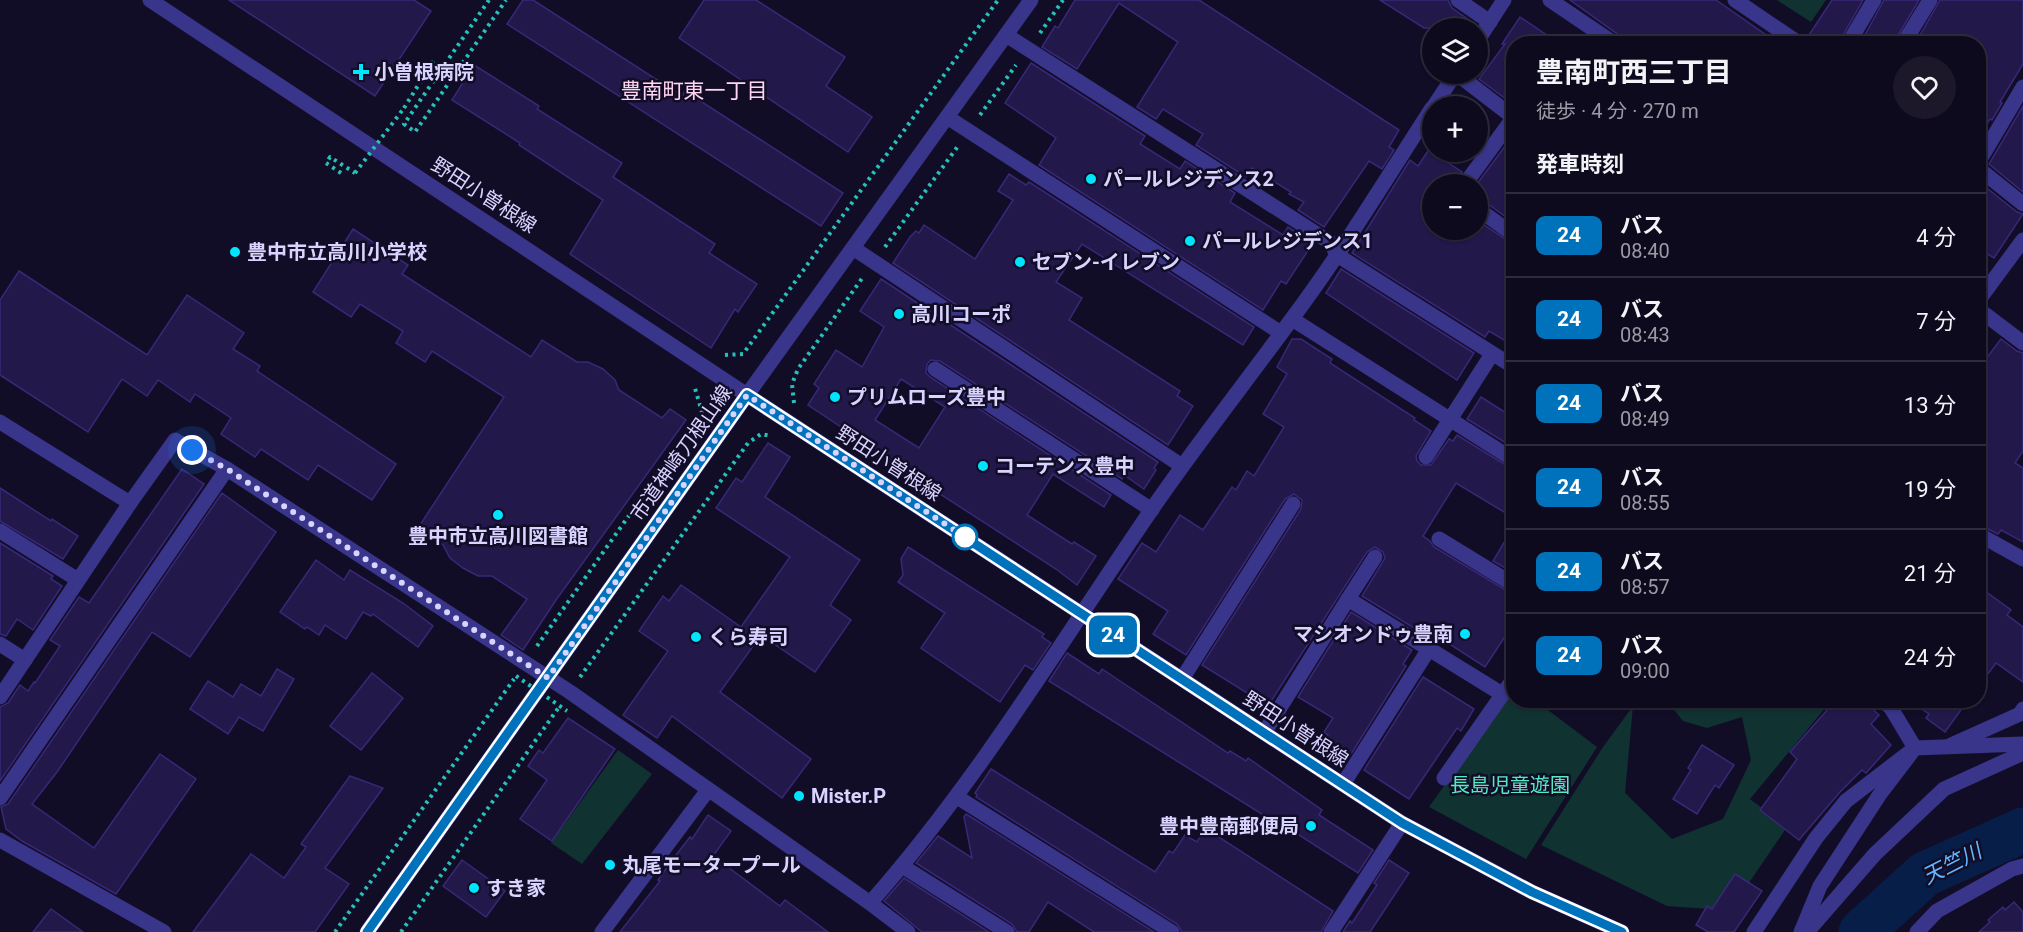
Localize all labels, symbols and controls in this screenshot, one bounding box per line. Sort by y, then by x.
map controls [1422,18,1488,240]
button: layers [1422,18,1488,84]
text: 豊南町西三丁目 [1536,56,1732,89]
button: heart [1893,56,1956,119]
place label: 小曽根病院 [374,60,474,84]
marker: 小曽根病院 [352,63,370,81]
district label: 豊南町東一丁目 [621,79,768,103]
button: + [1422,96,1488,162]
text: 徒歩 · 4 分 · 270 m [1536,99,1699,123]
street label: 野田小曽根線 [427,152,541,238]
text: 発車時刻 [1536,152,1624,177]
place label: パールレジデンス2 [1103,167,1274,191]
marker: パールレジデンス2 [1084,172,1098,186]
button: − [1422,174,1488,240]
text: バス [1620,213,1664,238]
text: 24 [1557,223,1581,247]
text: 4 分 [1916,225,1956,250]
place label: パールレジデンス1 [1202,229,1373,253]
marker: パールレジデンス1 [1183,234,1197,248]
text: 08:40 [1620,239,1670,263]
place label: 豊中市立高川小学校 [247,240,427,264]
marker: 豊中市立高川小学校 [228,245,242,259]
place label: セブン-イレブン [1032,250,1180,274]
marker: セブン-イレブン [1013,255,1027,269]
text: バス [1620,297,1664,322]
place label: 高川コーポ [911,302,1011,326]
marker: 高川コーポ [892,307,906,321]
text: 24 [1557,307,1581,331]
text: 7 分 [1916,309,1956,334]
text: 08:43 [1620,323,1670,347]
street label: 市道神崎刀根山線 [625,381,737,525]
text: バス [1620,381,1664,406]
place label: プリムローズ豊中 [847,385,1006,409]
marker: プリムローズ豊中 [828,390,842,404]
text: 24 [1557,391,1581,415]
text: 13 分 [1904,393,1956,418]
text: 08:49 [1620,407,1670,431]
street label: 野田小曽根線 [832,420,946,506]
your location [177,435,207,465]
place label: コーテンス豊中 [995,454,1135,478]
marker: コーテンス豊中 [976,459,990,473]
text: バス [1620,465,1664,490]
text: 24 [1557,475,1581,499]
text: 19 分 [1904,477,1956,502]
text: 08:55 [1620,491,1670,515]
marker: 豊中市立高川図書館 [491,508,505,522]
place label: 豊中市立高川図書館 [408,524,588,548]
unlabelled marker [952,524,978,550]
text: バス [1620,549,1664,574]
text: 24 [1557,559,1581,583]
text: 21 分 [1904,561,1956,586]
text: 08:57 [1620,575,1670,599]
line badge: 24 [1086,616,1140,654]
place label: マシオンドゥ豊南 [1293,622,1453,646]
text: 24 [1101,623,1125,647]
place label: くら寿司 [708,625,788,649]
marker: マシオンドゥ豊南 [1458,627,1472,641]
marker: くら寿司 [689,630,703,644]
text: バス [1620,633,1664,658]
text: 24 [1557,643,1581,667]
text: 24 分 [1904,645,1956,670]
text: 09:00 [1620,659,1670,683]
street label: 野田小曽根線 [1239,686,1353,772]
park label: 長島児童遊園 [1450,773,1570,797]
place label: Mister.P [811,784,886,808]
marker: Mister.P [792,789,806,803]
place label: 豊中豊南郵便局 [1159,814,1299,838]
marker: 豊中豊南郵便局 [1304,819,1318,833]
water label: 天竺川 [1918,838,1987,889]
place label: 丸尾モータープール [622,853,801,877]
marker: 丸尾モータープール [603,858,617,872]
place label: すき家 [486,876,546,900]
marker: すき家 [467,881,481,895]

